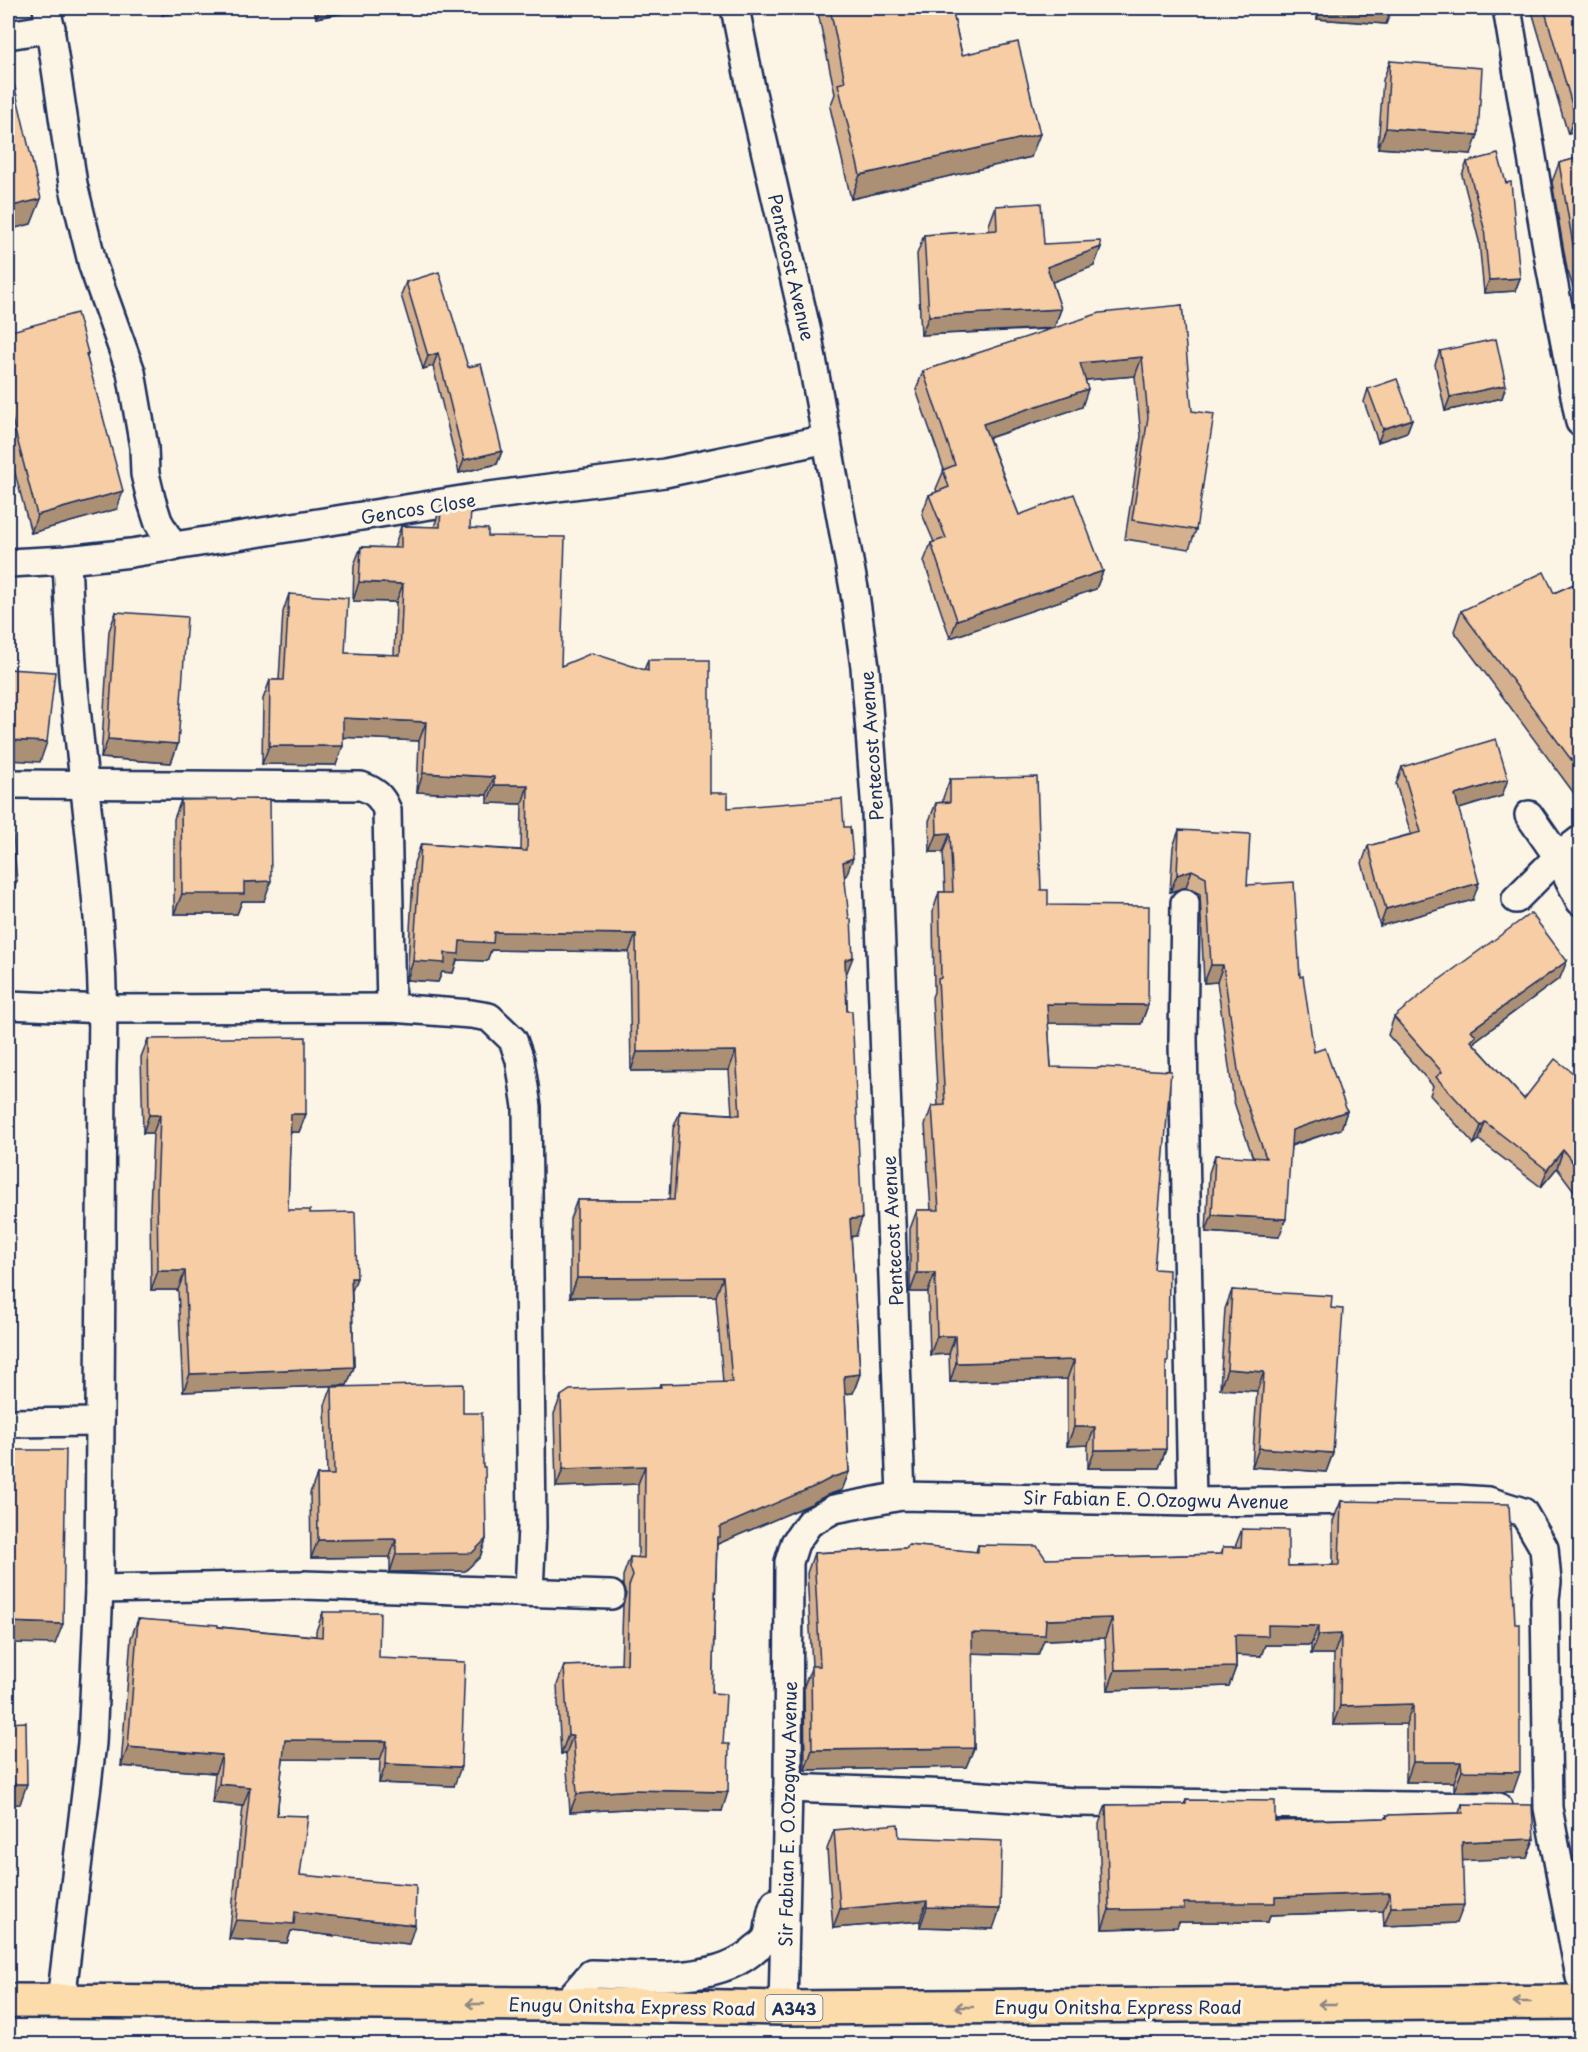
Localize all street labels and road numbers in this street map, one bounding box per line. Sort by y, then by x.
street label: Pentecost Avenue [762,191,822,343]
street label: Gencos Close [359,486,477,530]
street label: Pentecost Avenue [852,670,890,822]
street label: Pentecost Avenue [875,1155,909,1307]
street label: Sir Fabian E. O.Ozogwu Avenue [1023,1483,1289,1515]
street label: Sir Fabian E. O.Ozogwu Avenue [771,1681,803,1947]
street label: Enugu Onitsha Express Road [508,1990,756,2022]
street label: Enugu Onitsha Express Road [994,1993,1242,2020]
road number: A343 [766,1995,822,2021]

